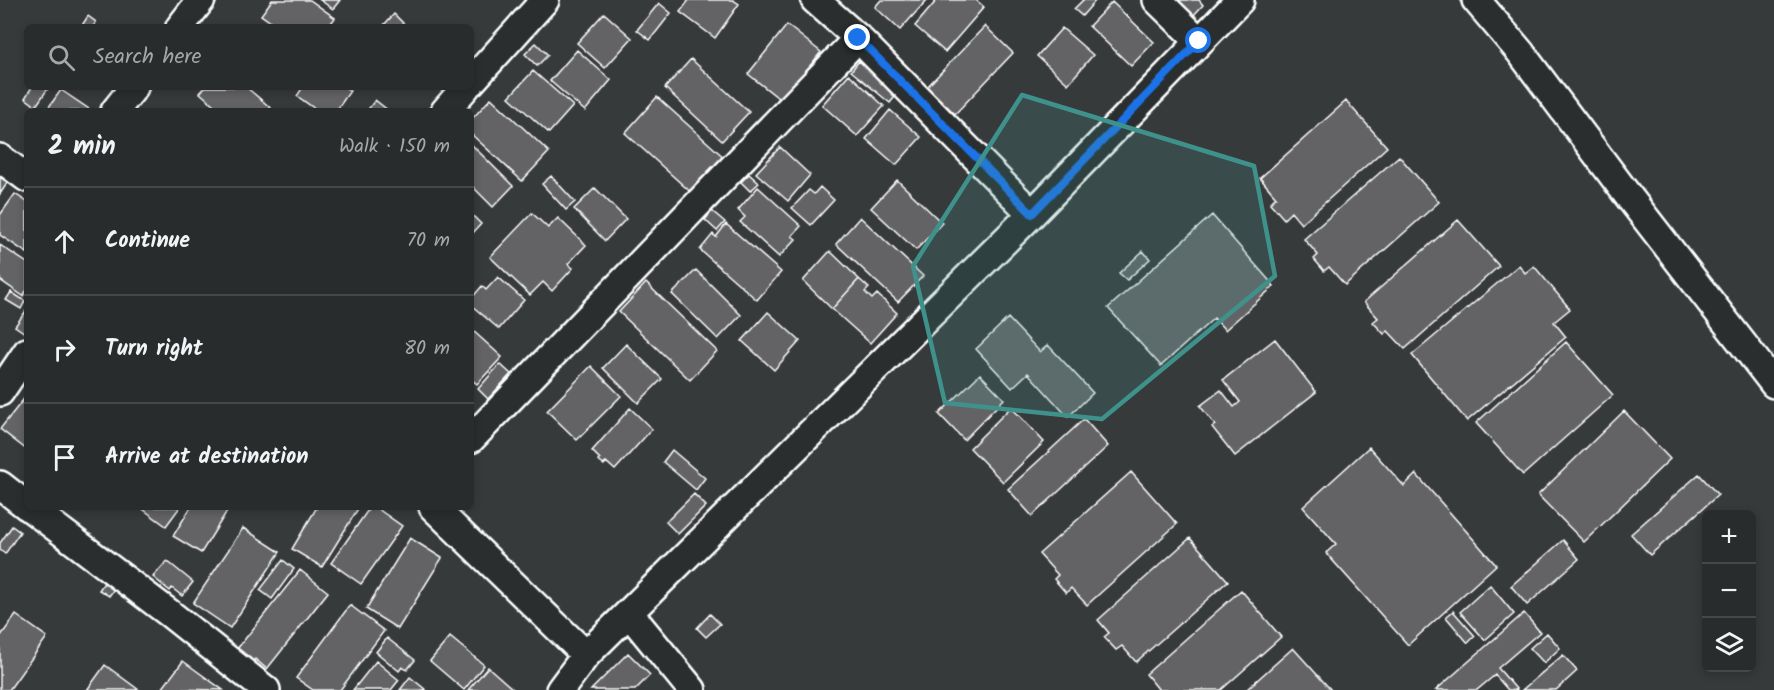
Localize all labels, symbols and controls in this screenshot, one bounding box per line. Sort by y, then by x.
search box [24,24,474,90]
route end [844,24,870,50]
route start [1185,27,1211,53]
text: Search here [93,40,201,75]
icon: search [45,41,78,74]
text: 2 min [48,126,116,168]
text: Walk · 150 m [339,131,450,163]
text: Continue [105,224,190,259]
icon: ahead [48,225,81,258]
text: 70 m [407,225,450,257]
text: Turn right [105,332,203,367]
icon: right [48,333,81,366]
text: 80 m [404,333,450,365]
text: Arrive at destination [105,440,308,475]
icon: arrive [48,441,81,474]
map controls [1702,510,1756,672]
button: + [1702,510,1756,564]
button: − [1702,564,1756,618]
button: layers [1702,618,1756,672]

